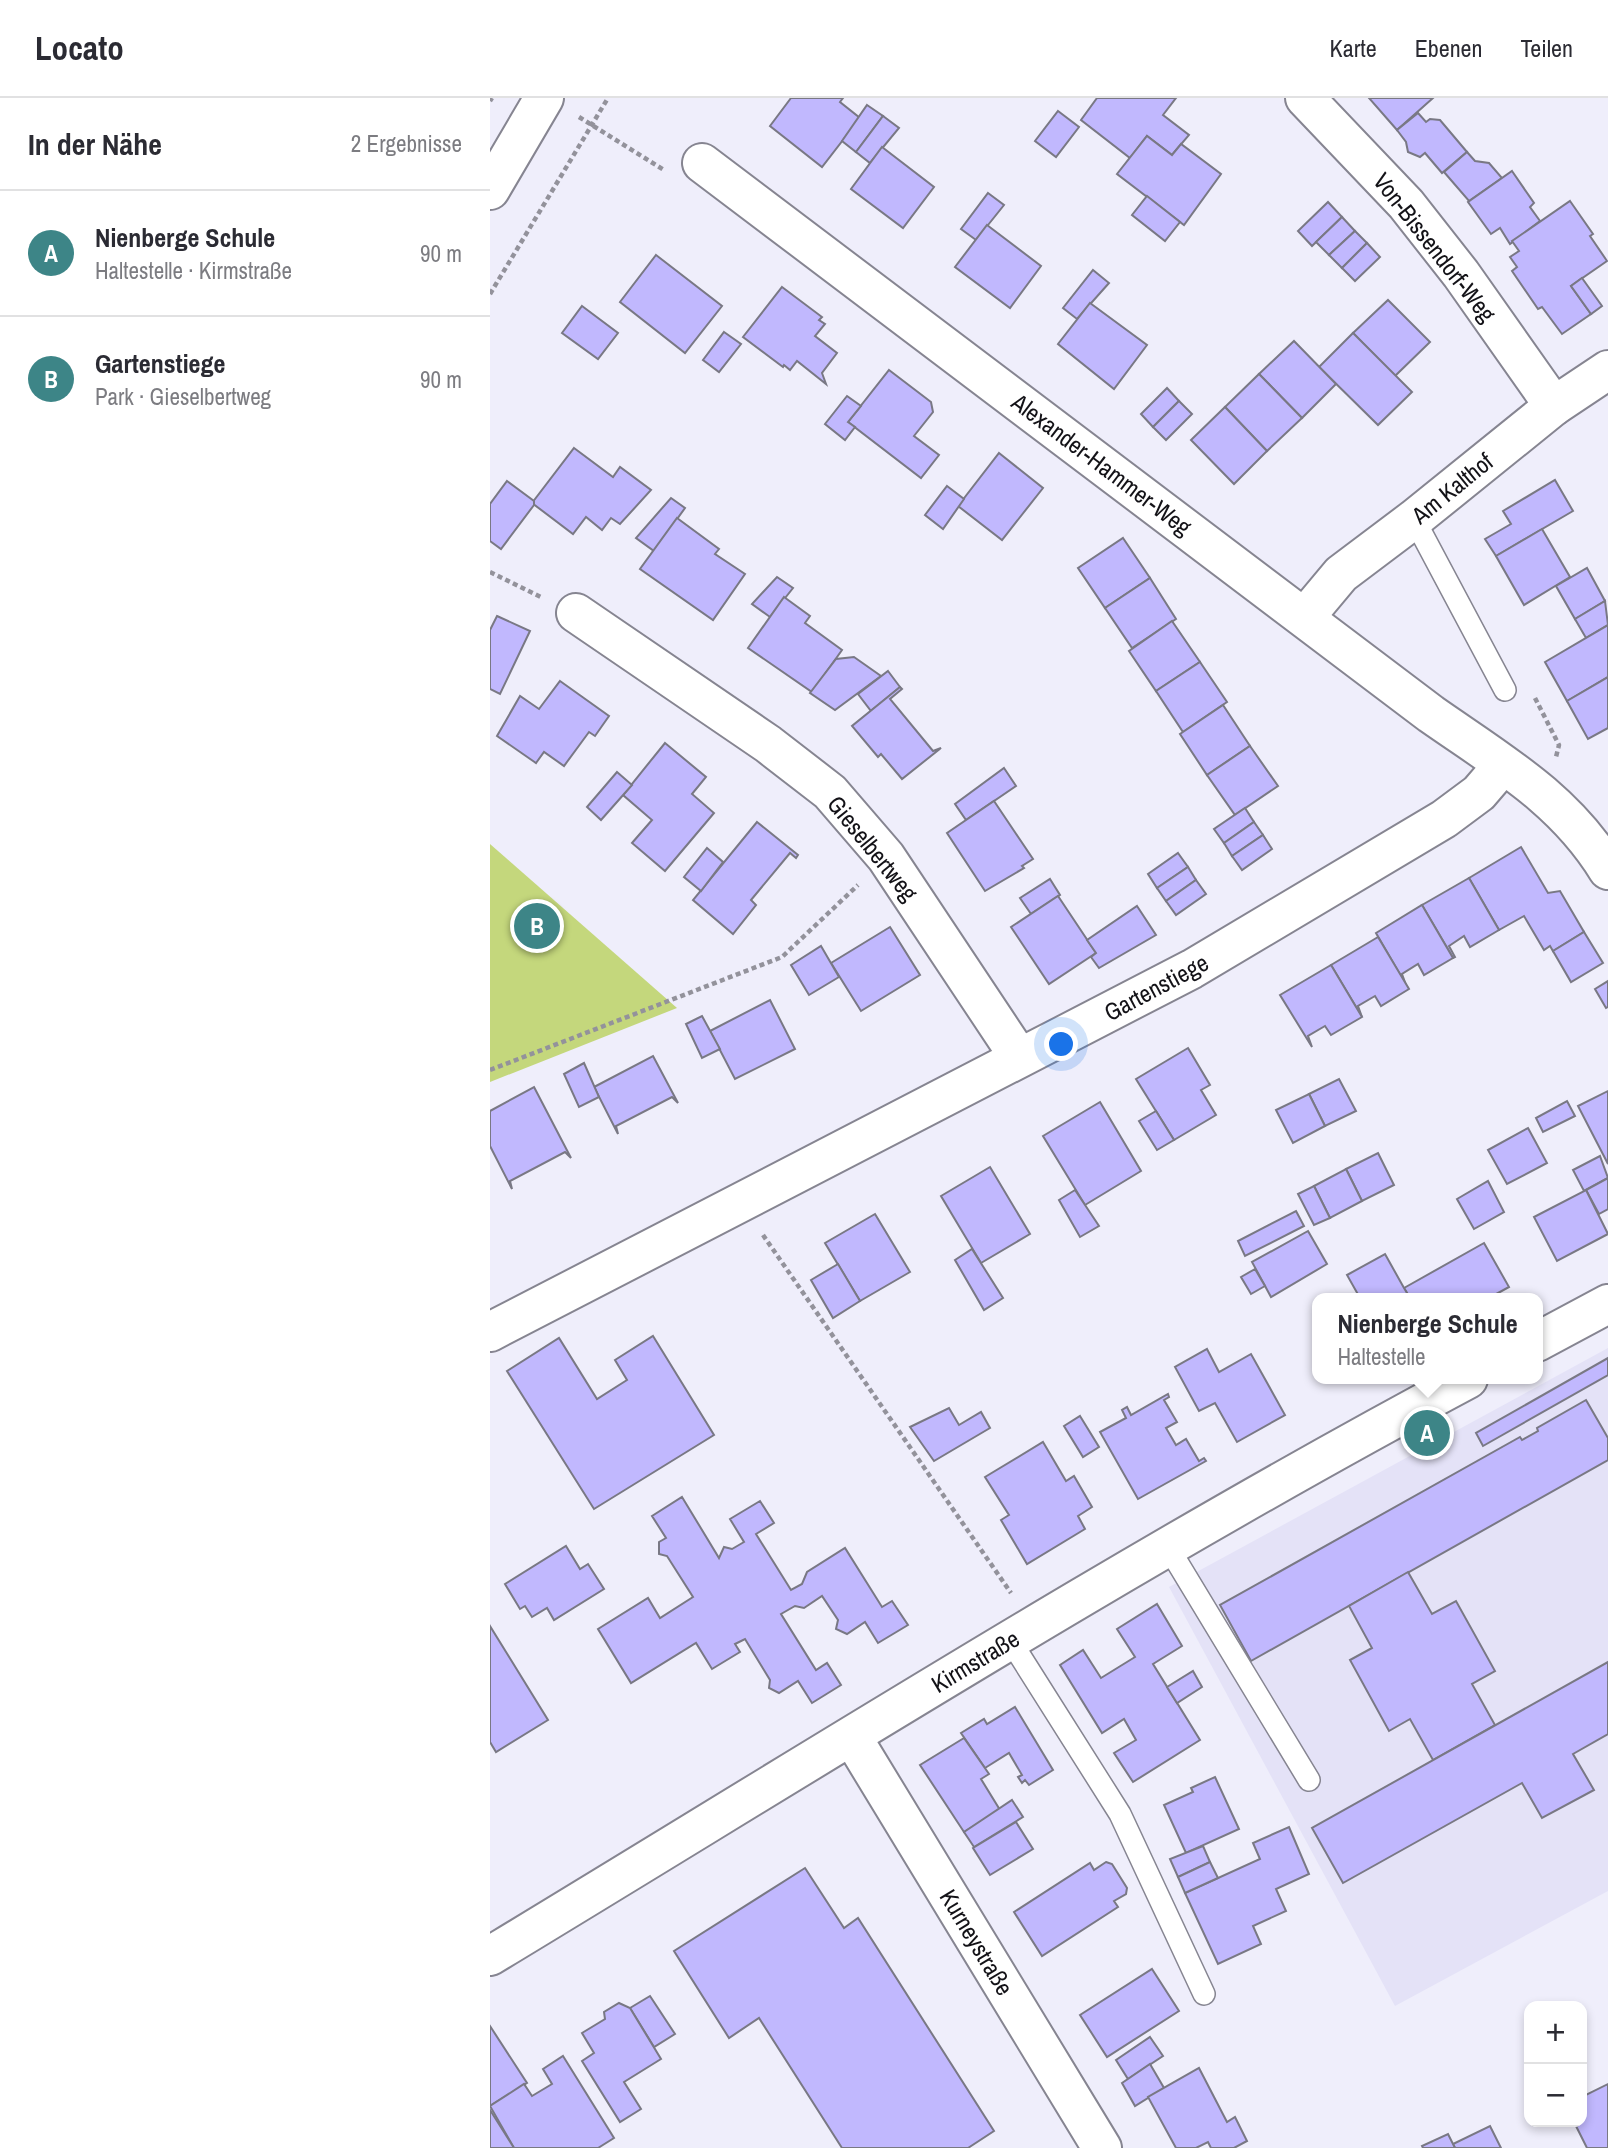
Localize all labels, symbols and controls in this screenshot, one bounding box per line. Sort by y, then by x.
text: Locato [35,26,124,70]
text: Karte [1330,32,1377,64]
text: Ebenen [1415,32,1482,64]
text: Teilen [1520,32,1573,64]
text: In der Nähe [28,124,162,164]
text: 2 Ergebnisse [351,128,462,159]
street label: Von-Bissendorf-Weg [1367,166,1503,328]
text: Nienberge Schule [95,220,275,255]
text: A [44,238,58,269]
text: 90 m [420,238,462,269]
text: Haltestelle · Kirmstraße [95,255,292,286]
text: Gartenstiege [95,346,225,381]
text: B [44,364,58,395]
text: 90 m [420,364,462,395]
text: Park · Gieselbertweg [95,381,271,412]
street label: Alexander-Hammer-Weg [1005,385,1198,542]
street label: Am Kalthof [1404,445,1500,531]
street label: Gieselbertweg [821,789,925,907]
pin: B [514,900,560,952]
street label: Gartenstiege [1098,946,1214,1028]
your location [1044,1027,1078,1061]
popup [1312,1293,1543,1384]
text: Nienberge Schule [1337,1306,1518,1341]
text: Haltestelle [1337,1341,1425,1372]
pin: A [1404,1407,1450,1459]
street label: Kirmstraße [925,1622,1025,1700]
street label: Kurneystraße [933,1883,1021,2001]
map controls [1524,2001,1587,2127]
button: + [1524,2001,1587,2064]
button: − [1524,2064,1587,2127]

